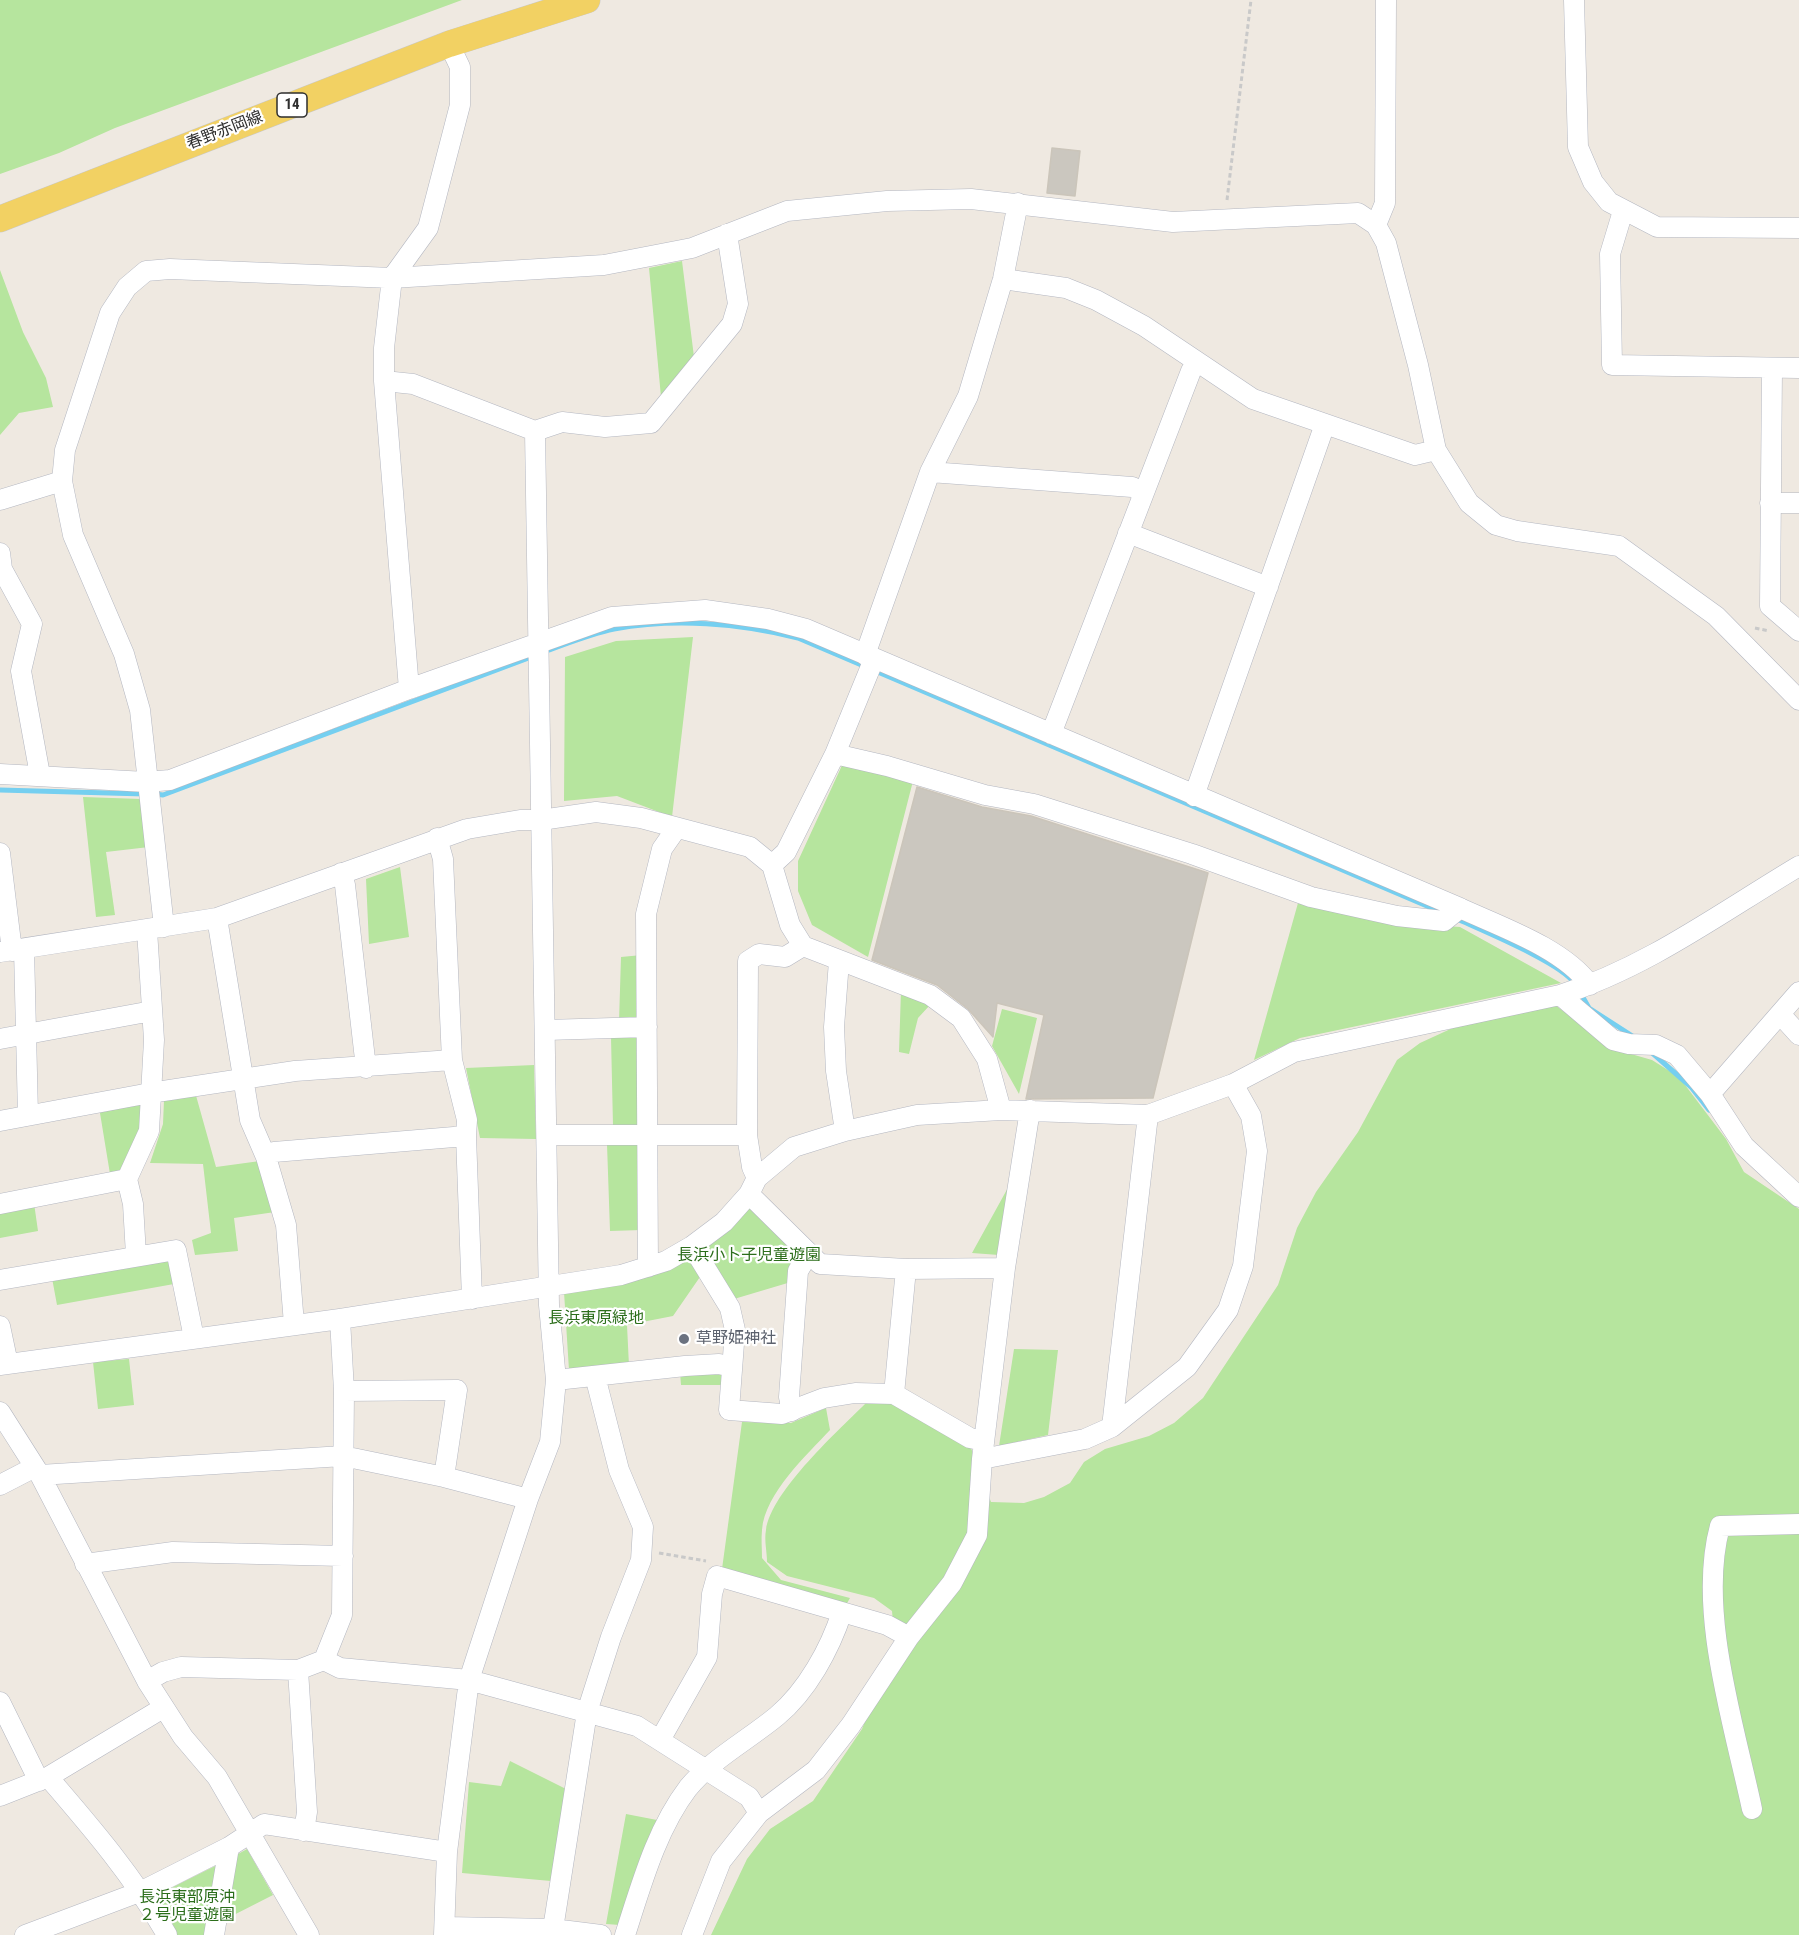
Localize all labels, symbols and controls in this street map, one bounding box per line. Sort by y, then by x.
road number: 14 [277,93,307,117]
street label: 春野赤岡線 [184,108,266,154]
park label: 長浜小卜子児童遊園 [677,1246,821,1266]
park label: 長浜東原緑地 [548,1309,644,1329]
place label: 草野姫神社 [696,1329,776,1349]
marker: 草野姫神社 [677,1332,691,1346]
park label: 長浜東部原沖 ２号児童遊園 [139,1888,235,1926]

